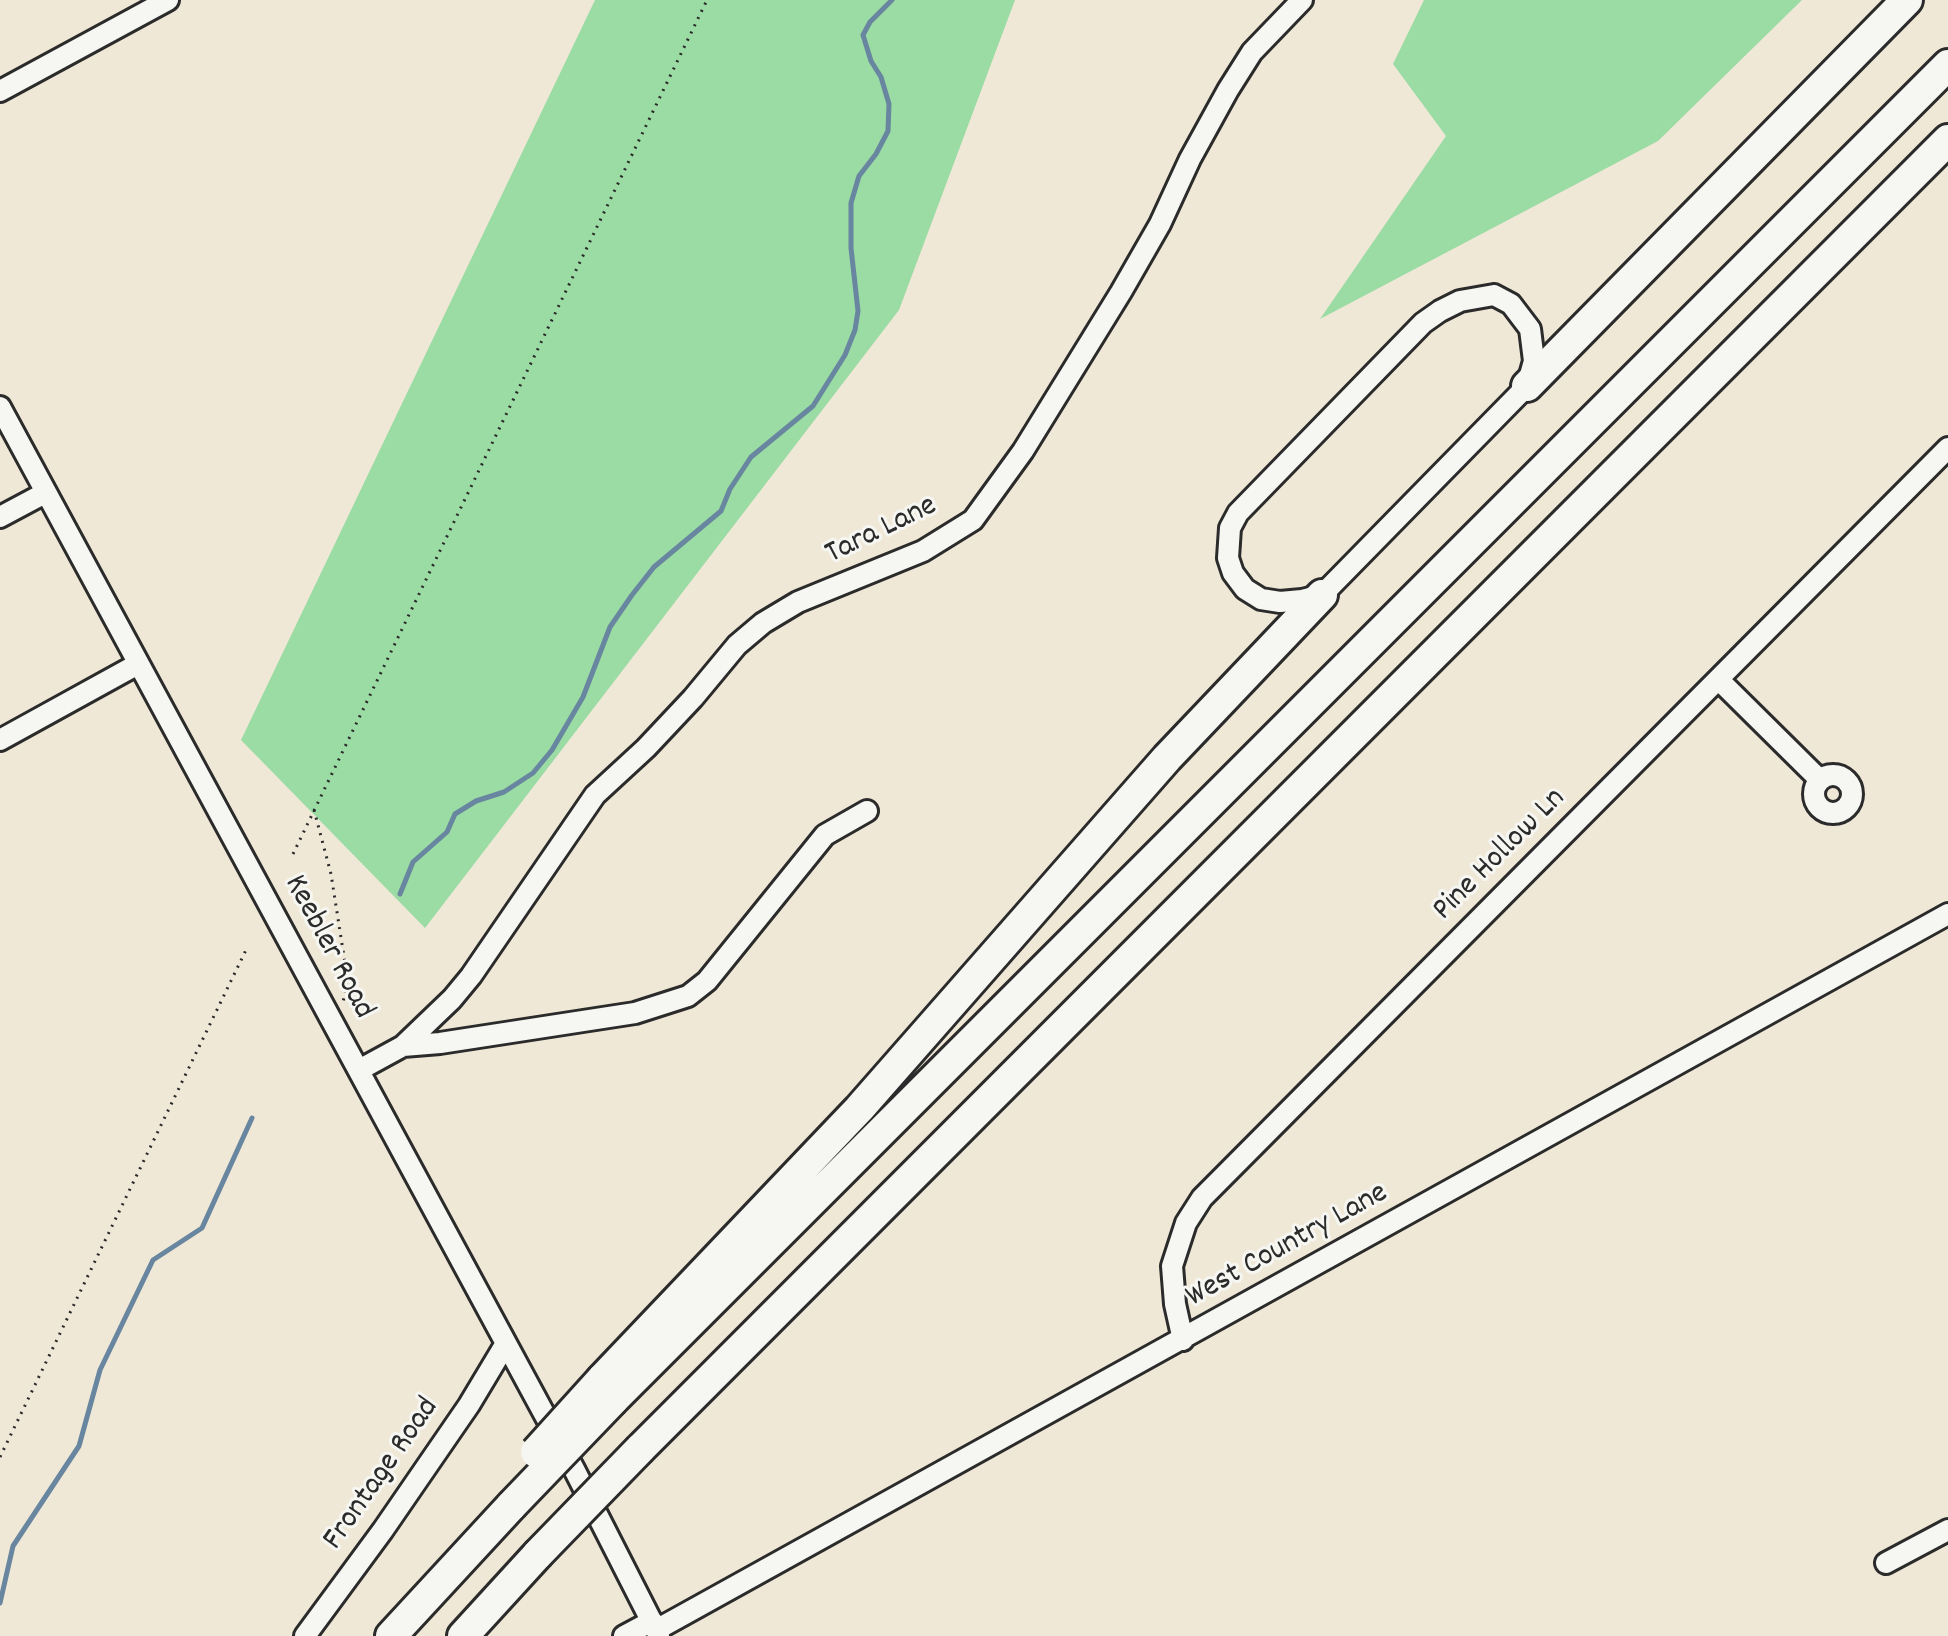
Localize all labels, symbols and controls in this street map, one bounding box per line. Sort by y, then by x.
street label: Tara Lane [820,489,944,575]
street label: Pine Hollow Ln [1426,781,1576,931]
street label: Keebler Road [273,869,381,1027]
street label: West Country Lane [1180,1176,1396,1318]
street label: Frontage Road [316,1391,450,1559]

